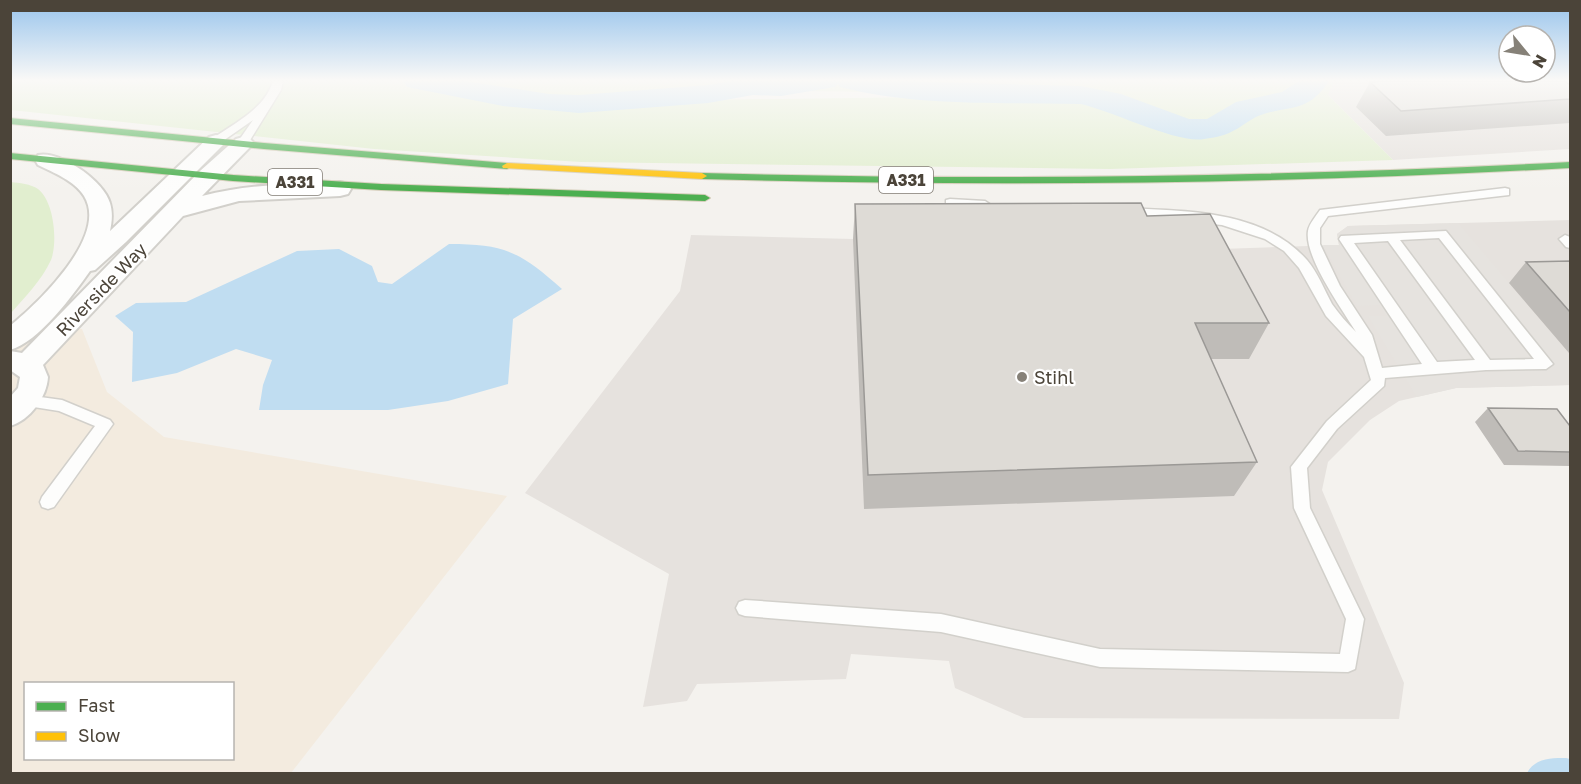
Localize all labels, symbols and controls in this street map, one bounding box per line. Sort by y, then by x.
north arrow [1497,24,1557,84]
text: N [1528,51,1552,72]
road number: A331 [879,167,933,193]
road number: A331 [268,169,322,195]
street label: Riverside Way [51,238,151,340]
place label: Stihl [1034,366,1074,388]
marker: Stihl [1015,370,1029,384]
legend [24,682,234,760]
text: Fast [78,694,115,716]
text: Slow [78,724,121,746]

